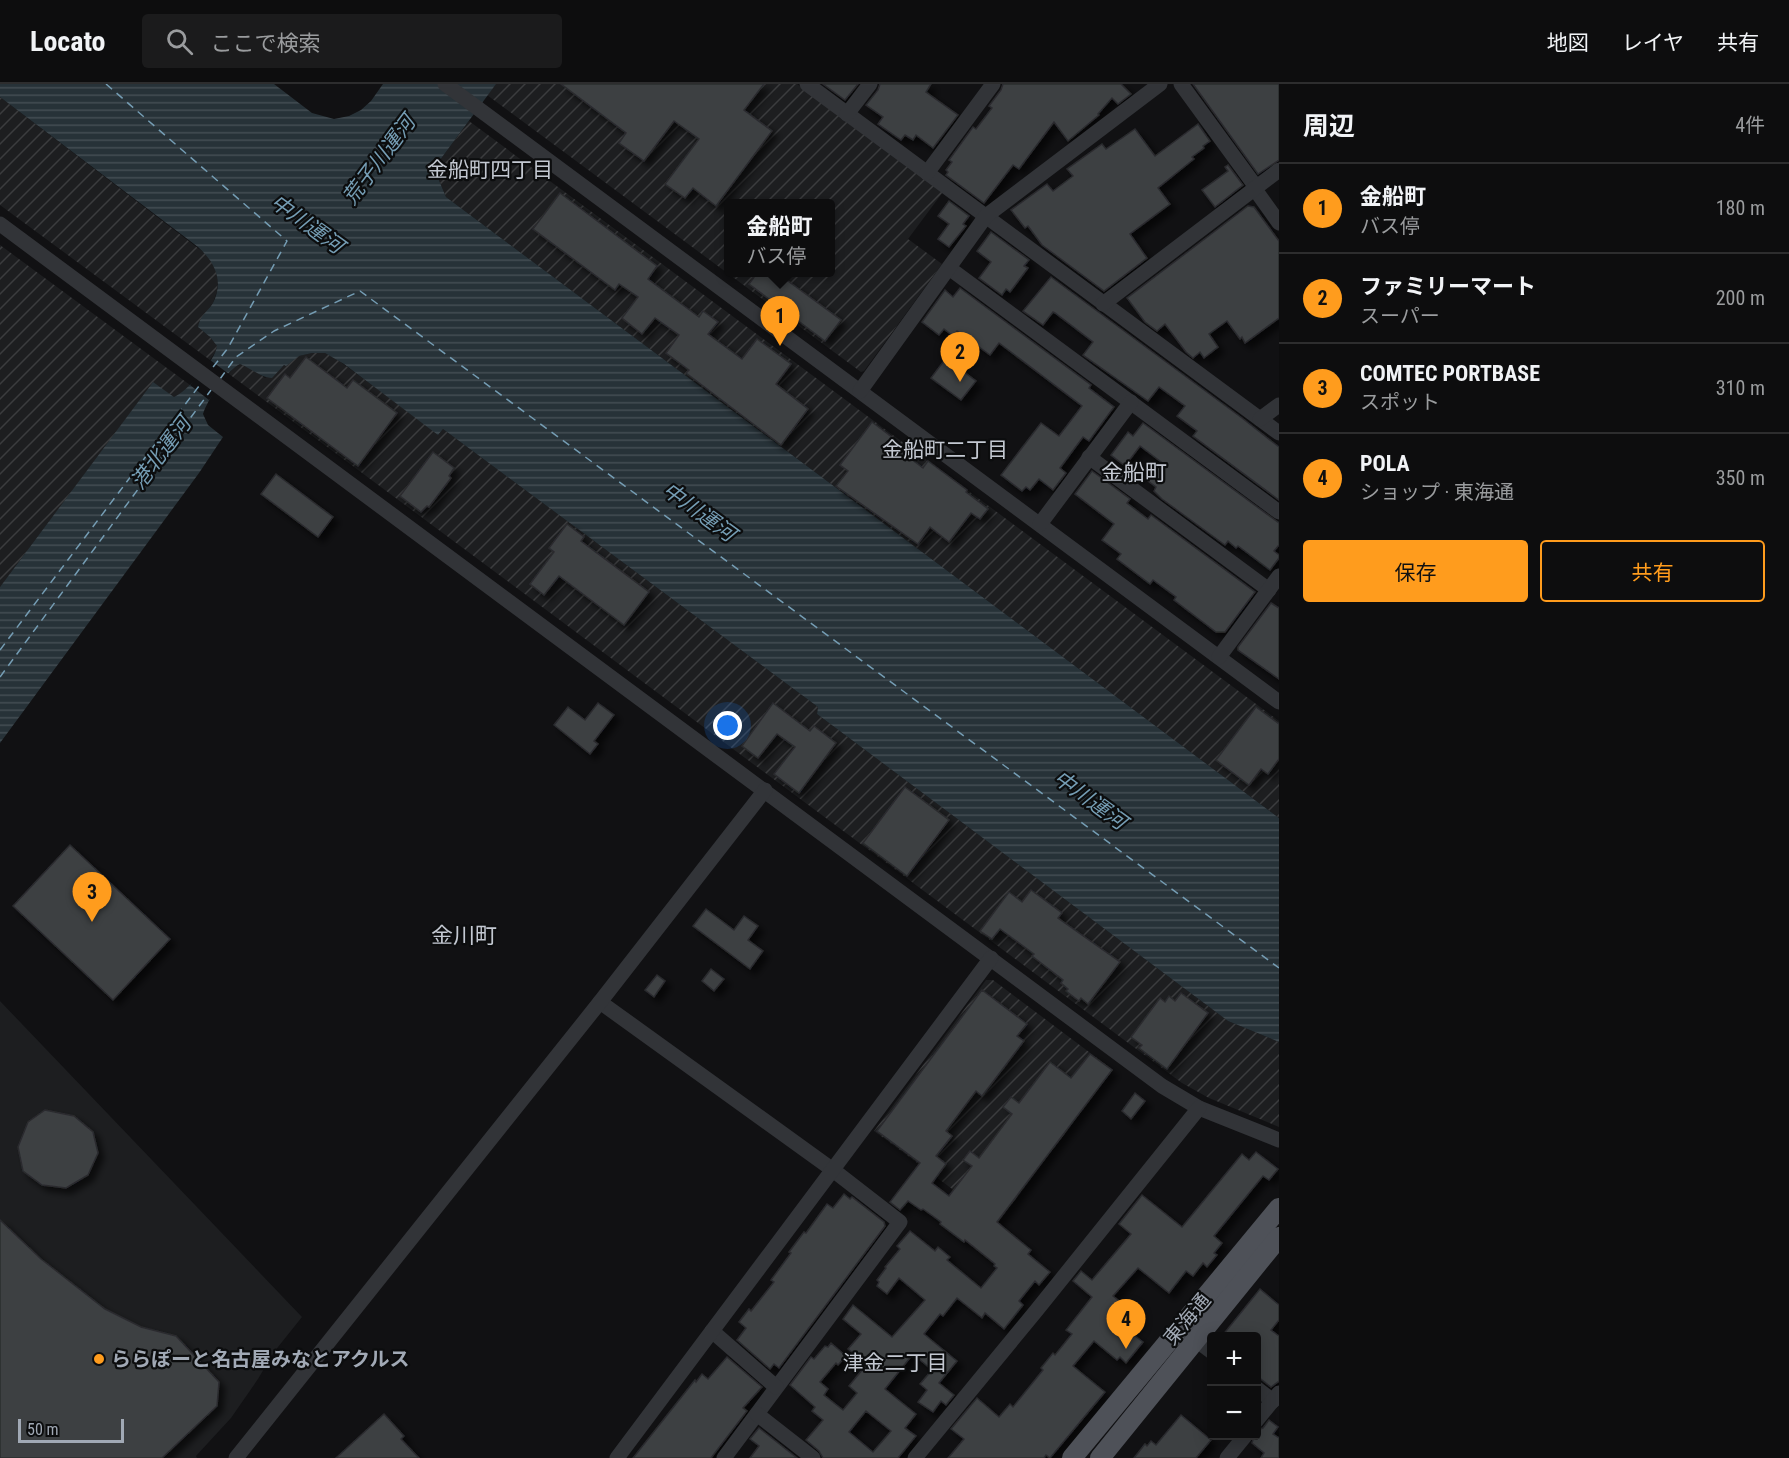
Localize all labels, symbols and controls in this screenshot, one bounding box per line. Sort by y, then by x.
search box [142,14,562,68]
text: Locato [30,25,106,58]
icon: search [163,25,196,58]
text: ここで検索 [211,31,321,56]
text: 地図 [1547,31,1589,55]
text: レイヤ [1622,31,1684,55]
text: 共有 [1717,31,1759,55]
water label: 荒子川運河 [338,108,423,209]
text: 周辺 [1303,111,1355,141]
text: 4件 [1735,113,1765,137]
district label: 金船町四丁目 [427,158,553,182]
text: 金船町 [1360,184,1426,209]
water label: 中川運河 [266,190,351,261]
text: 1 [1317,196,1328,220]
text: 180 m [1716,196,1765,220]
popup [724,199,835,277]
text: 金船町 [746,214,813,239]
text: バス停 [1360,214,1420,238]
text: バス停 [746,244,806,268]
text: ファミリーマート [1360,274,1536,299]
text: 2 [1317,286,1328,310]
text: 200 m [1716,286,1765,310]
pin: 1 [760,296,800,346]
text: スーパー [1360,304,1440,328]
pin: 2 [940,332,980,382]
text: COMTEC PORTBASE [1360,361,1540,386]
text: 3 [1317,376,1328,400]
text: 310 m [1716,376,1765,400]
text: スポット [1360,390,1440,414]
water label: 港北運河 [126,409,198,494]
district label: 金船町二丁目 [882,438,1008,462]
text: POLA [1360,451,1410,476]
district label: 金船町 [1101,460,1167,485]
text: 4 [1317,466,1328,490]
text: 350 m [1716,466,1765,490]
water label: 中川運河 [658,478,743,549]
text: ショップ · 東海通 [1360,480,1514,504]
button: 保存 [1303,540,1528,602]
button: 共有 [1540,540,1765,602]
your location [713,711,742,740]
water label: 中川運河 [1049,766,1134,837]
pin: 3 [72,872,112,922]
district label: 金川町 [431,923,497,948]
street label: 東海通 [1159,1288,1215,1350]
pin: 4 [1106,1300,1146,1349]
map controls [1207,1332,1261,1440]
button: + [1207,1332,1261,1386]
place label: ららぽーと名古屋みなとアクルス [111,1347,409,1371]
district label: 津金二丁目 [843,1351,948,1375]
marker: ららぽーと名古屋みなとアクルス [92,1352,106,1366]
button: − [1207,1386,1261,1440]
scale bar [18,1416,124,1444]
text: 50 m [27,1420,59,1439]

